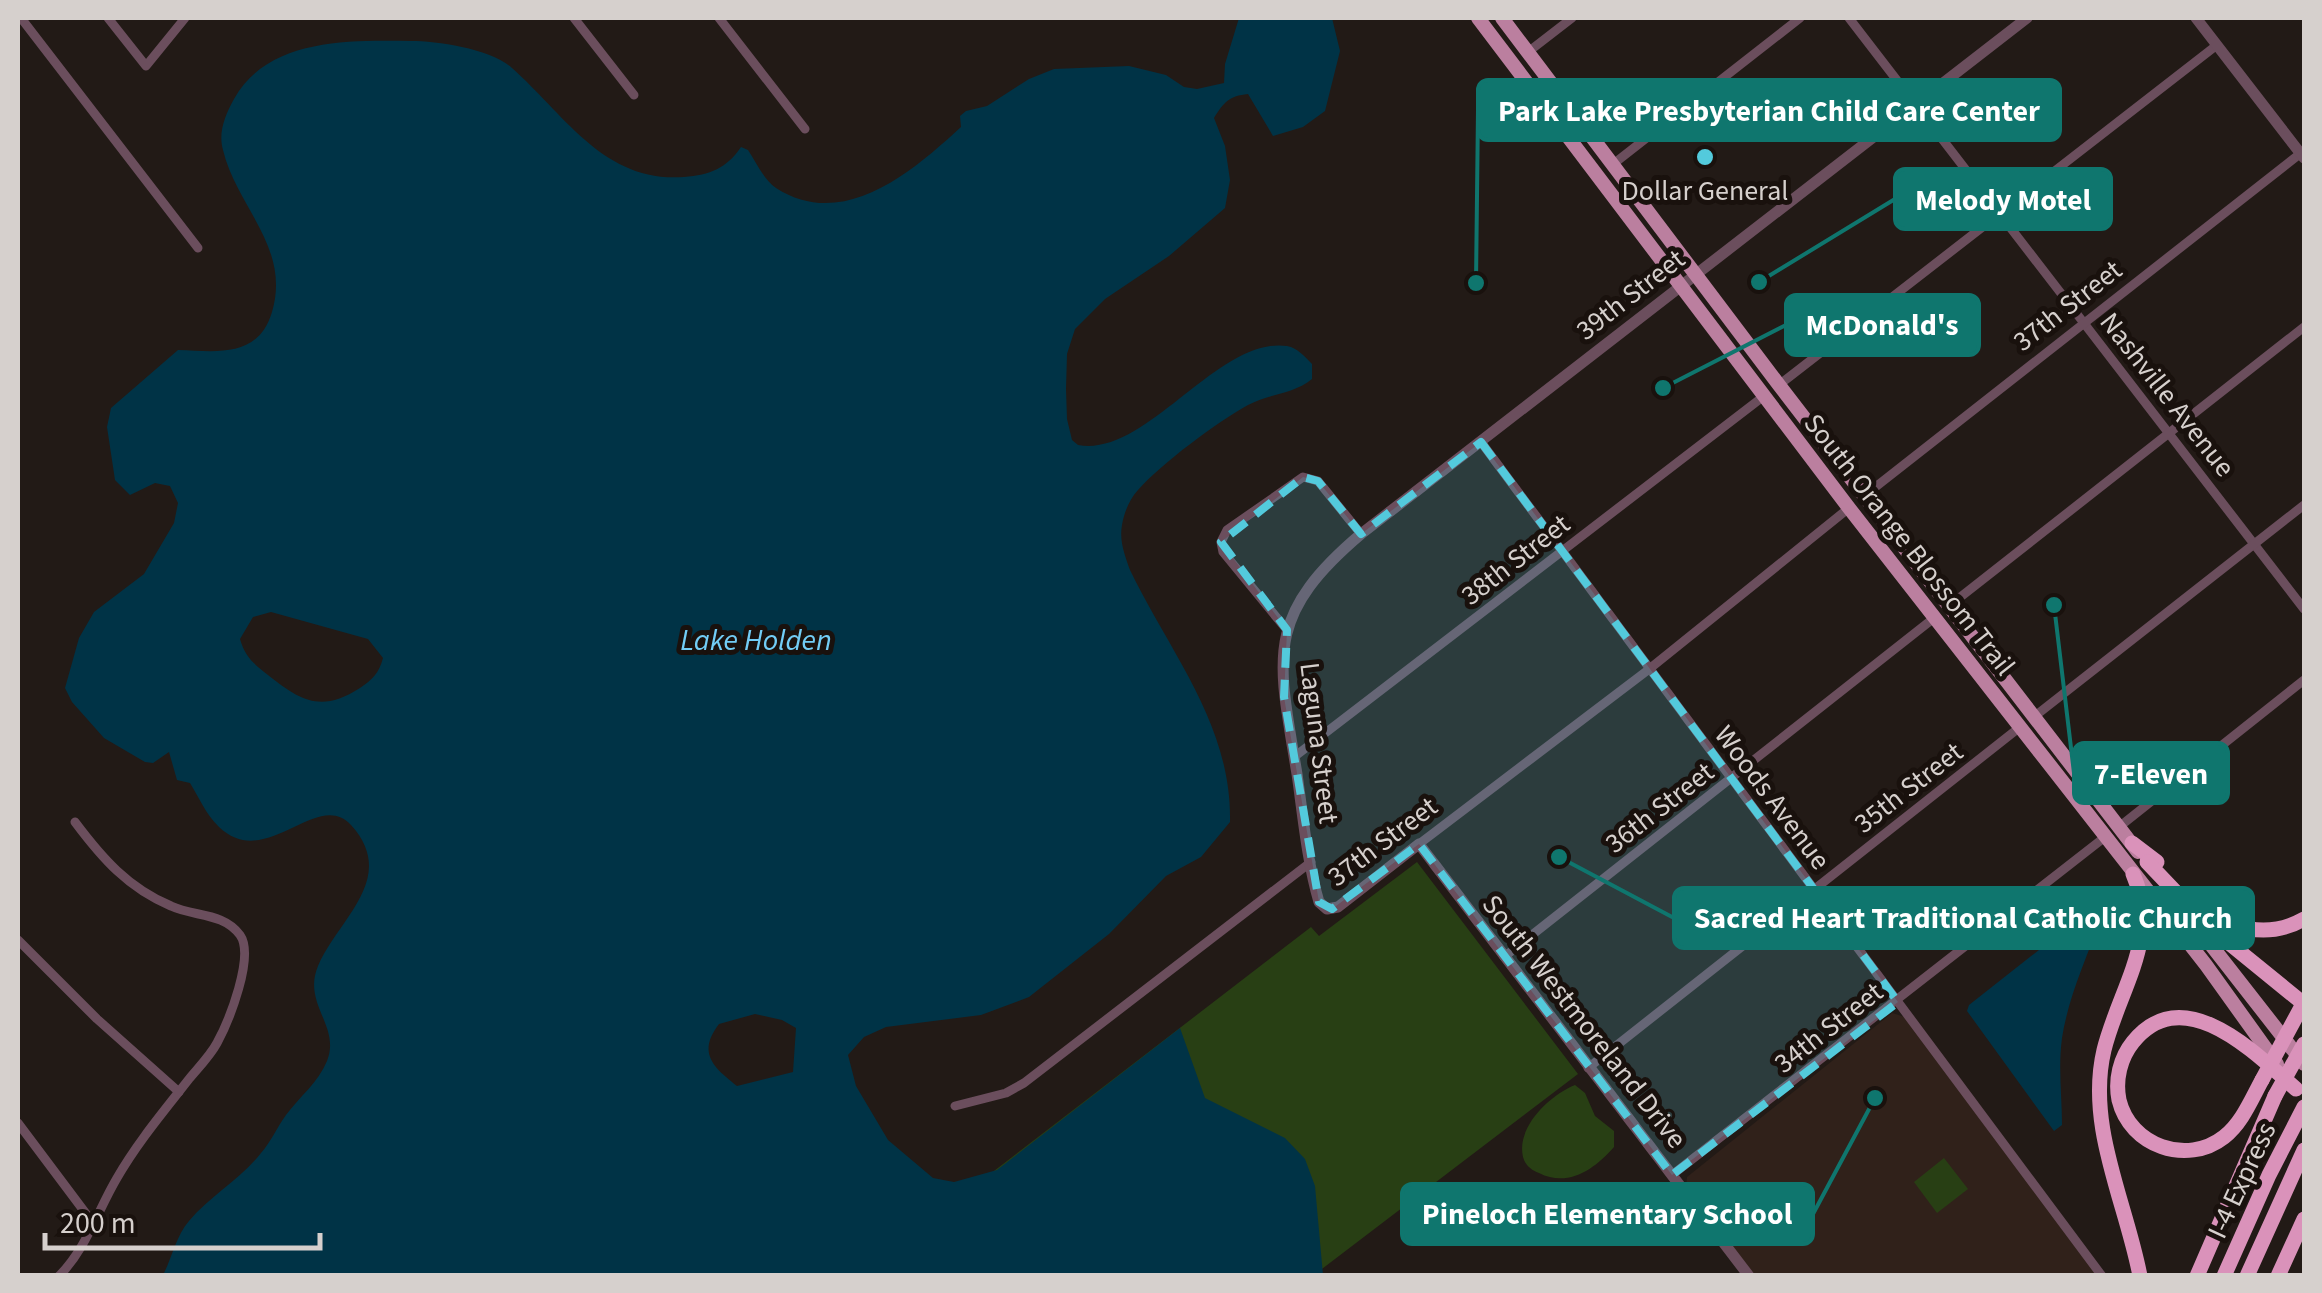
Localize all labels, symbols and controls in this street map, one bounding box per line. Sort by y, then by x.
callout: Park Lake Presbyterian Child Care Center [1478,80,2060,140]
text: Park Lake Presbyterian Child Care Center [1498,90,2040,133]
marker: Dollar General [1694,146,1716,168]
callout: Melody Motel [1895,169,2111,229]
place label: Dollar General [1622,171,1788,211]
text: Melody Motel [1915,179,2092,222]
street label: 39th Street [1568,239,1694,350]
street label: 37th Street [2005,250,2131,361]
callout: McDonald's [1786,295,1979,355]
text: McDonald's [1805,304,1959,347]
street label: Nashville Avenue [2090,304,2244,485]
street label: South Orange Blossom Trail [1794,405,2024,684]
street label: 38th Street [1453,504,1579,615]
water label: Lake Holden [680,619,832,662]
street label: Laguna Street [1289,660,1349,827]
street label: Woods Avenue [1705,717,1840,878]
street label: 35th Street [1846,732,1972,843]
callout: 7-Eleven [2074,743,2228,803]
street label: 36th Street [1597,752,1723,863]
text: 7-Eleven [2094,753,2208,796]
street label: 37th Street [1319,787,1446,896]
street label: South Westmoreland Drive [1472,886,1696,1157]
callout: Sacred Heart Traditional Catholic Church [1674,888,2253,948]
text: Sacred Heart Traditional Catholic Church [1694,897,2232,940]
street label: 34th Street [1766,972,1892,1083]
street label: I-4 Express [2198,1116,2286,1245]
callout: Pineloch Elementary School [1402,1184,1813,1244]
scale bar [45,1188,320,1250]
text: Pineloch Elementary School [1422,1193,1793,1236]
text: 200 m [60,1202,136,1245]

